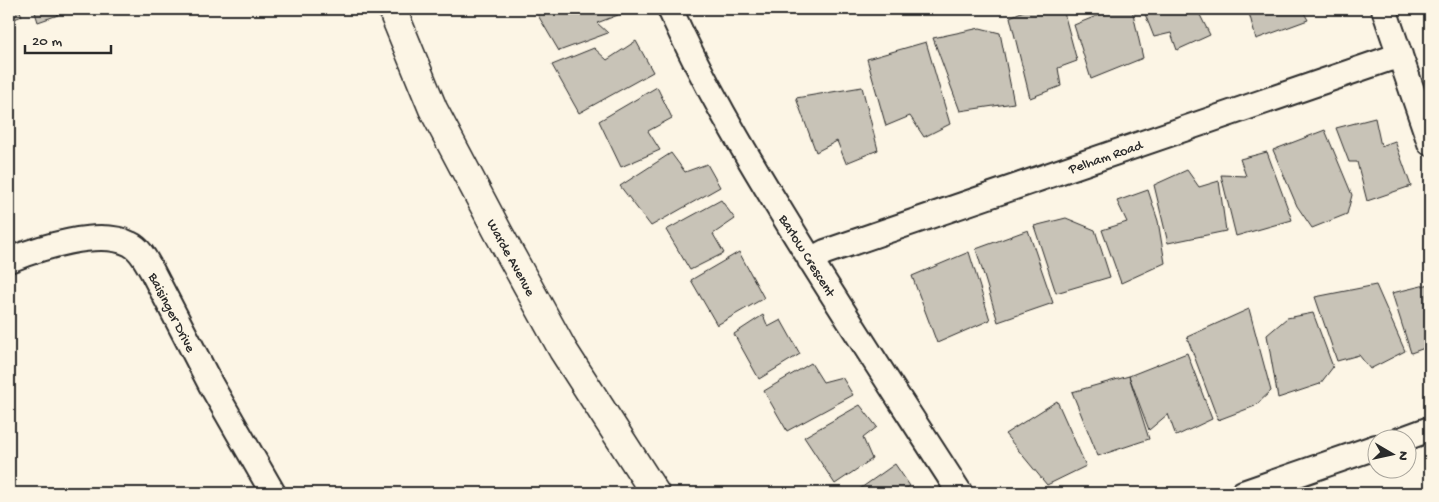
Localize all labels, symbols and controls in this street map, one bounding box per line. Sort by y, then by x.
scale bar [25,22,111,54]
text: 20 m [32,33,62,51]
street label: Pelham Road [1066,137,1147,179]
street label: Barlow Crescent [773,211,839,302]
street label: Warde Avenue [482,217,538,300]
street label: Baisinger Drive [143,270,198,356]
north arrow [1366,430,1416,480]
text: N [1393,450,1411,461]

